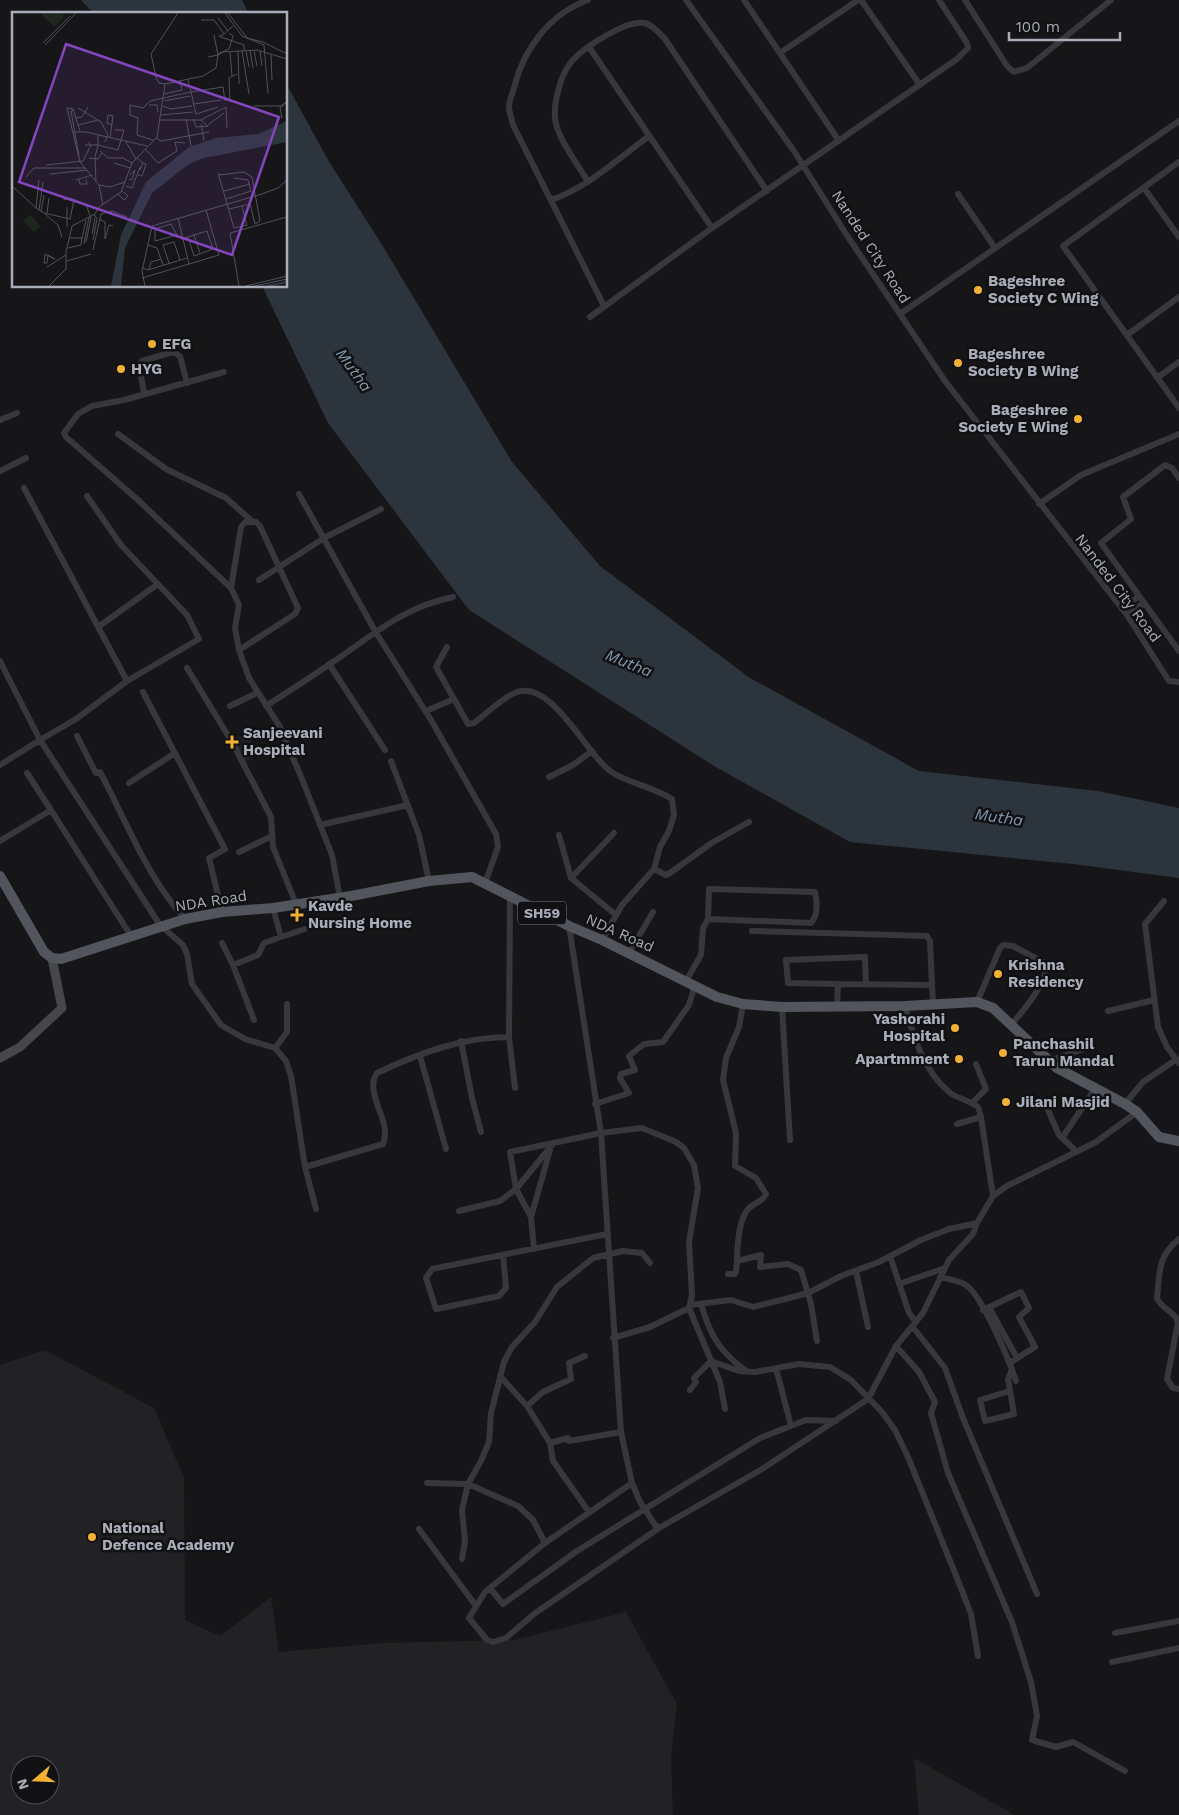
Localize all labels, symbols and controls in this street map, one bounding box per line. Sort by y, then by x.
scale bar [1009,10,1120,42]
inset map [12,12,288,288]
text: 100 m [1016,18,1060,36]
street label: Nanded City Road [828,187,914,307]
place label: Bageshree Society C Wing [988,272,1099,307]
marker: Bageshree Society C Wing [972,284,984,296]
place label: EFG [162,335,191,353]
marker: EFG [146,338,158,350]
water label: Mutha [332,345,376,395]
place label: Bageshree Society B Wing [968,345,1079,380]
marker: Bageshree Society B Wing [952,357,964,369]
place label: HYG [131,360,162,378]
marker: HYG [115,363,127,375]
place label: Bageshree Society E Wing [958,401,1069,436]
marker: Bageshree Society E Wing [1072,413,1084,425]
street label: Nanded City Road [1071,530,1165,646]
water label: Mutha [603,645,655,681]
place label: Sanjeevani Hospital [243,724,323,759]
marker: Sanjeevani Hospital [225,735,239,749]
water label: Mutha [974,804,1025,830]
street label: NDA Road [174,886,248,916]
place label: Kavde Nursing Home [308,897,412,932]
road number: SH59 [518,901,566,924]
marker: Kavde Nursing Home [290,908,304,922]
street label: NDA Road [583,910,657,956]
place label: Krishna Residency [1008,956,1084,991]
marker: Krishna Residency [992,968,1004,980]
place label: Yashorahi Hospital [873,1010,945,1045]
marker: Yashorahi Hospital [949,1022,961,1034]
place label: Panchashil Tarun Mandal [1013,1035,1114,1070]
marker: Panchashil Tarun Mandal [997,1047,1009,1059]
place label: Apartmment [855,1050,949,1068]
marker: Apartmment [953,1053,965,1065]
place label: Jilani Masjid [1016,1093,1110,1111]
marker: Jilani Masjid [1000,1096,1012,1108]
place label: National Defence Academy [102,1519,235,1554]
marker: National Defence Academy [86,1531,98,1543]
north arrow [10,1755,60,1805]
text: N [13,1777,32,1792]

